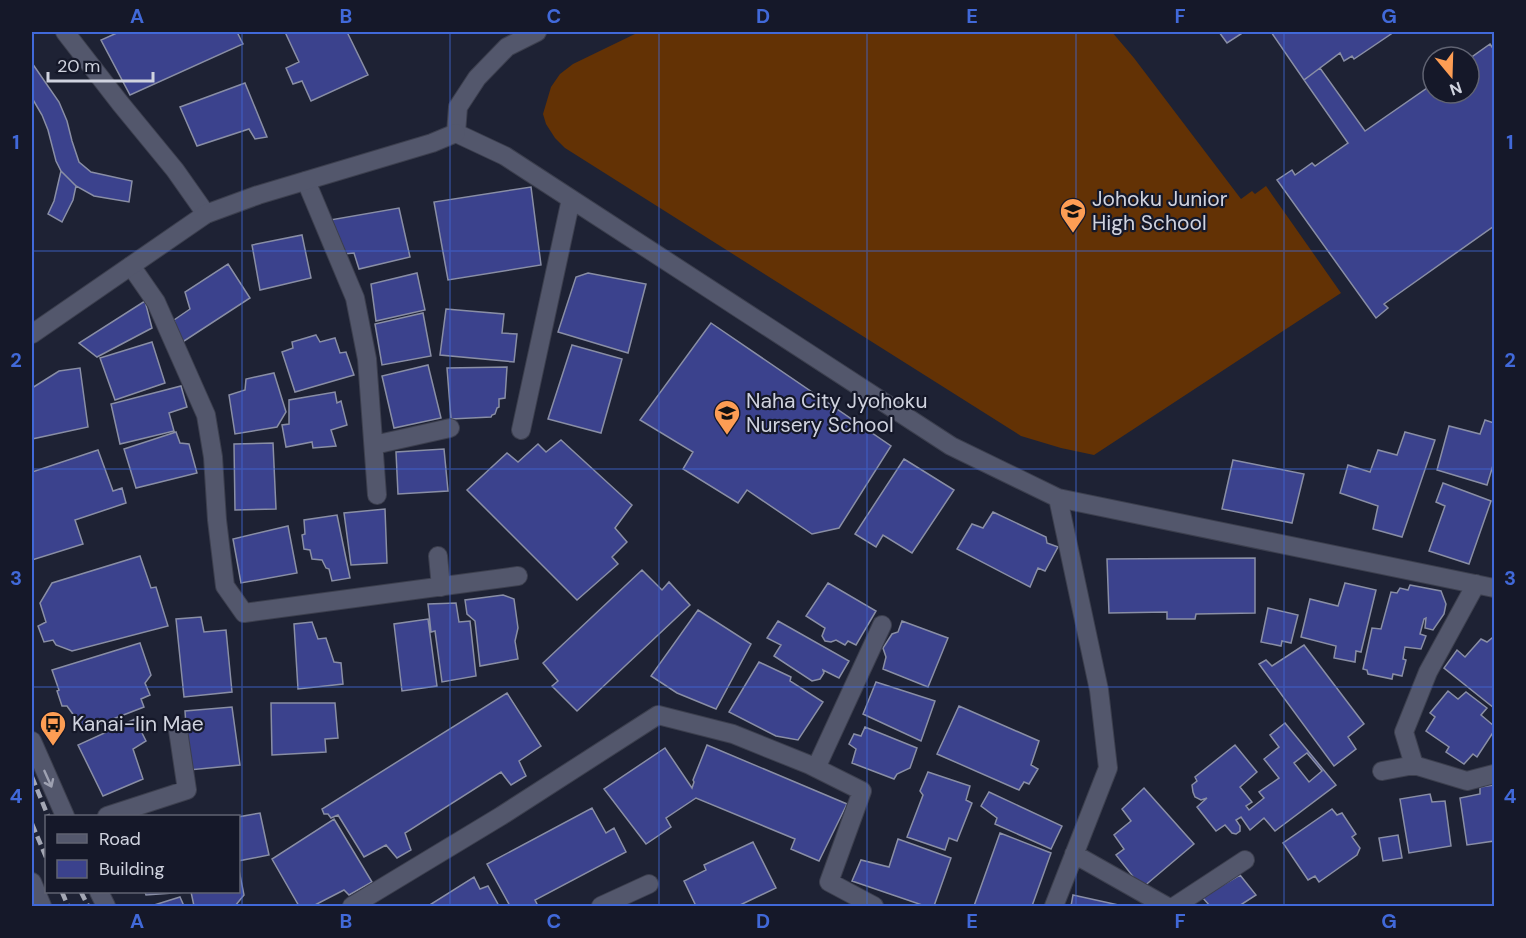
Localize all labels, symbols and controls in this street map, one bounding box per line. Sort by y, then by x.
text: A [130,3,144,29]
text: B [340,3,352,29]
text: C [547,3,561,29]
text: D [756,3,770,29]
text: E [966,3,978,29]
text: F [1174,3,1186,29]
text: G [1381,3,1397,29]
scale bar [48,45,153,83]
north arrow [1421,45,1481,105]
text: 20 m [57,54,100,78]
text: N [1447,77,1465,101]
text: 1 [12,129,20,155]
text: 1 [1506,129,1514,155]
place label: Johoku Junior High School [1092,185,1228,237]
school or university icon: Johoku Junior High School [1058,196,1088,234]
text: 2 [10,347,22,373]
text: 2 [1504,347,1516,373]
place label: Naha City Jyohoku Nursery School [746,387,927,439]
school or university icon: Naha City Jyohoku Nursery School [712,398,742,436]
text: 3 [10,565,22,591]
text: 3 [1504,565,1516,591]
bus stop icon: Kanai-Iin Mae [38,709,68,747]
place label: Kanai-Iin Mae [72,710,204,738]
one-way arrow [43,769,54,787]
text: 4 [10,783,23,809]
text: 4 [1504,783,1517,809]
legend [45,815,240,893]
text: Road [99,827,141,851]
text: Building [99,857,164,881]
text: A [130,908,144,934]
text: B [340,908,352,934]
text: C [547,908,561,934]
text: D [756,908,770,934]
text: E [966,908,978,934]
text: F [1174,908,1186,934]
text: G [1381,908,1397,934]

